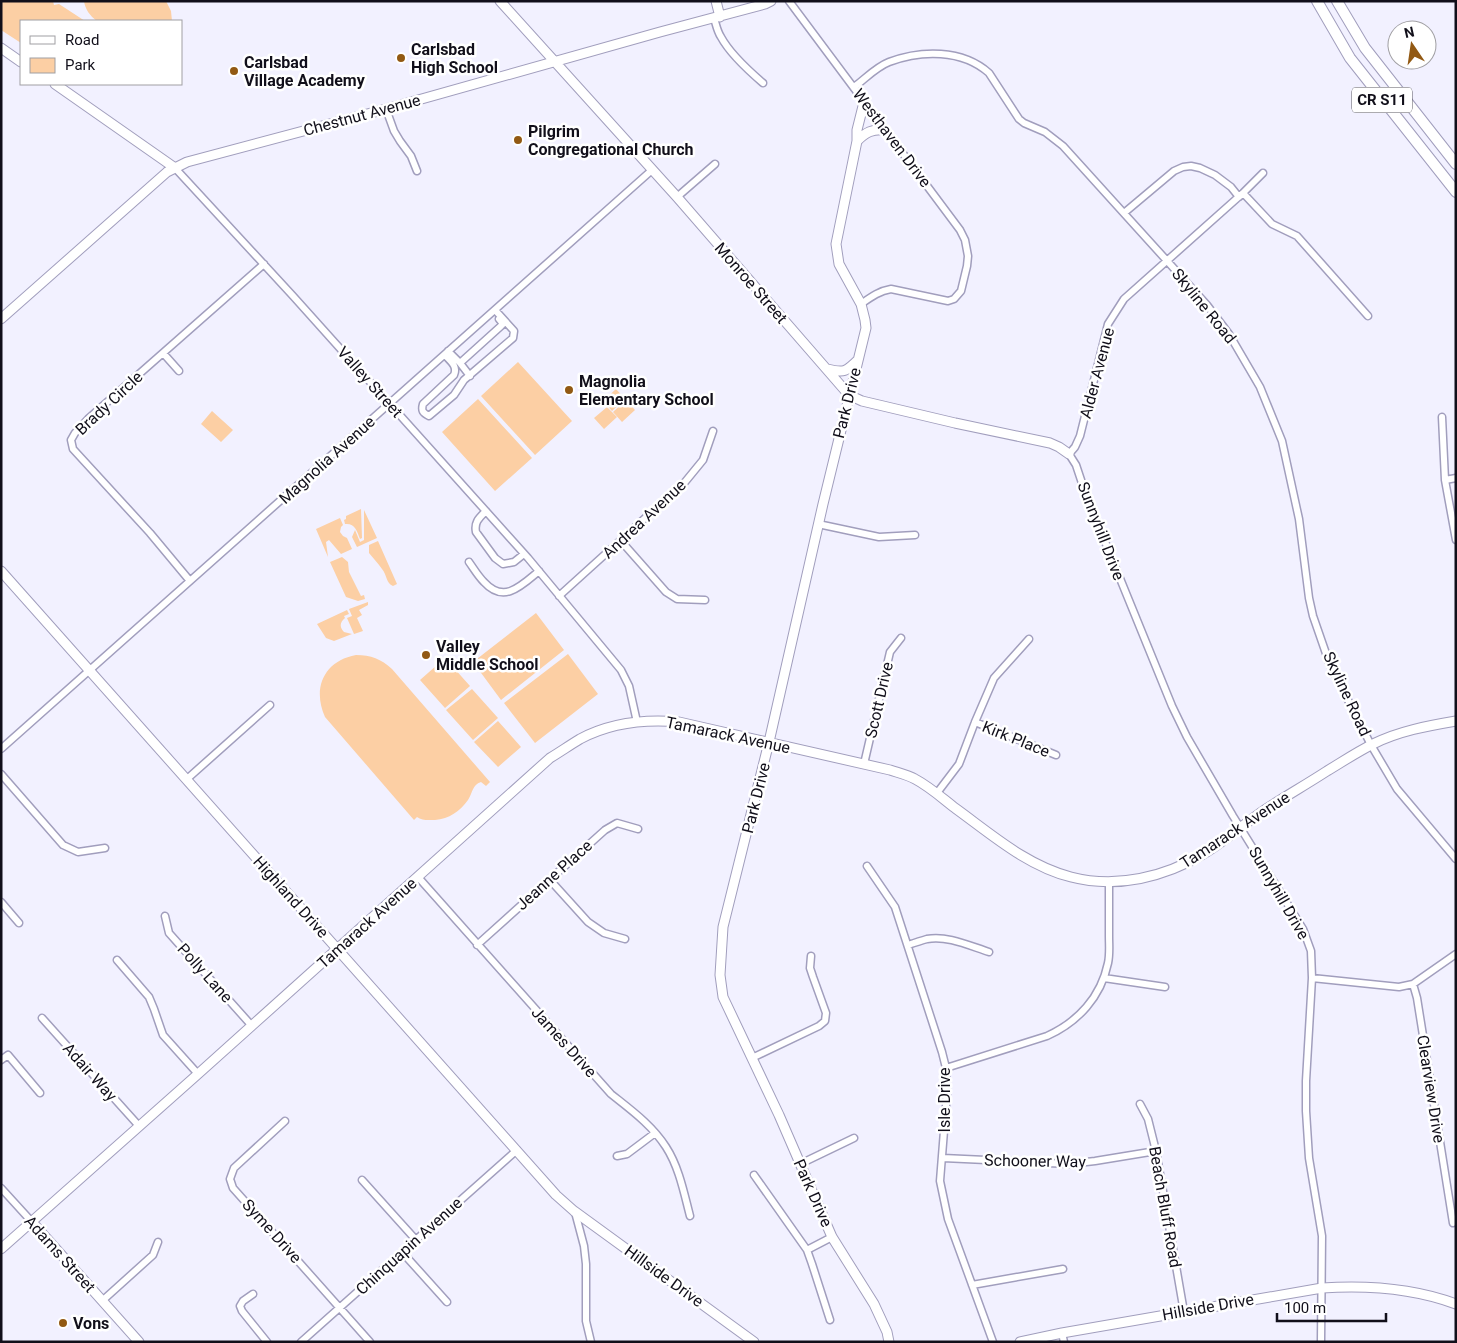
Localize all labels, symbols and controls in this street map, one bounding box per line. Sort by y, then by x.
legend [20,20,182,85]
north arrow [1387,20,1437,70]
text: N [1402,23,1416,41]
text: Road [65,31,99,49]
place label: Carlsbad High School [411,40,498,77]
marker: Carlsbad High School [395,52,407,64]
place label: Carlsbad Village Academy [244,53,366,90]
text: Park [65,56,96,74]
marker: Carlsbad Village Academy [228,65,240,77]
street label: Westhaven Drive [849,85,935,191]
road number: CR S11 [1352,88,1412,112]
street label: Chestnut Avenue [301,90,423,140]
place label: Pilgrim Congregational Church [528,122,694,159]
marker: Pilgrim Congregational Church [512,134,524,146]
street label: Monroe Street [711,239,791,327]
street label: Skyline Road [1168,265,1240,347]
street label: Alder Avenue [1076,325,1118,421]
street label: Valley Street [333,343,407,421]
street label: Park Drive [829,366,865,440]
street label: Brady Circle [72,367,146,439]
place label: Magnolia Elementary School [579,372,714,409]
marker: Magnolia Elementary School [563,384,575,396]
street label: Magnolia Avenue [275,412,379,508]
street label: Andrea Avenue [598,476,690,562]
street label: Sunnyhill Drive [1074,479,1128,583]
place label: Valley Middle School [436,637,539,674]
marker: Valley Middle School [420,649,432,661]
street label: Skyline Road [1319,649,1375,739]
street label: Scott Drive [861,660,897,740]
street label: Tamarack Avenue [664,713,792,757]
street label: Kirk Place [980,717,1052,761]
street label: Park Drive [738,761,774,835]
street label: Tamarack Avenue [1177,788,1293,872]
street label: Jeanne Place [512,836,596,914]
street label: Sunnyhill Drive [1245,843,1313,943]
street label: Highland Drive [249,852,333,942]
street label: Tamarack Avenue [314,874,420,972]
street label: Polly Lane [173,939,237,1007]
street label: James Drive [527,1003,601,1081]
street label: Clearview Drive [1413,1034,1449,1144]
street label: Adair Way [59,1039,121,1105]
street label: Isle Drive [935,1068,954,1132]
street label: Beach Bluff Road [1145,1145,1185,1269]
street label: Schooner Way [984,1151,1086,1171]
street label: Park Drive [790,1156,836,1230]
street label: Chinquapin Avenue [352,1193,466,1299]
street label: Syme Drive [238,1195,306,1267]
street label: Adams Street [21,1212,99,1296]
street label: Hillside Drive [621,1241,707,1311]
street label: Hillside Drive [1161,1290,1255,1324]
scale bar [1277,1290,1386,1322]
text: 100 m [1284,1299,1326,1317]
place label: Vons [73,1314,109,1333]
marker: Vons [57,1317,69,1329]

